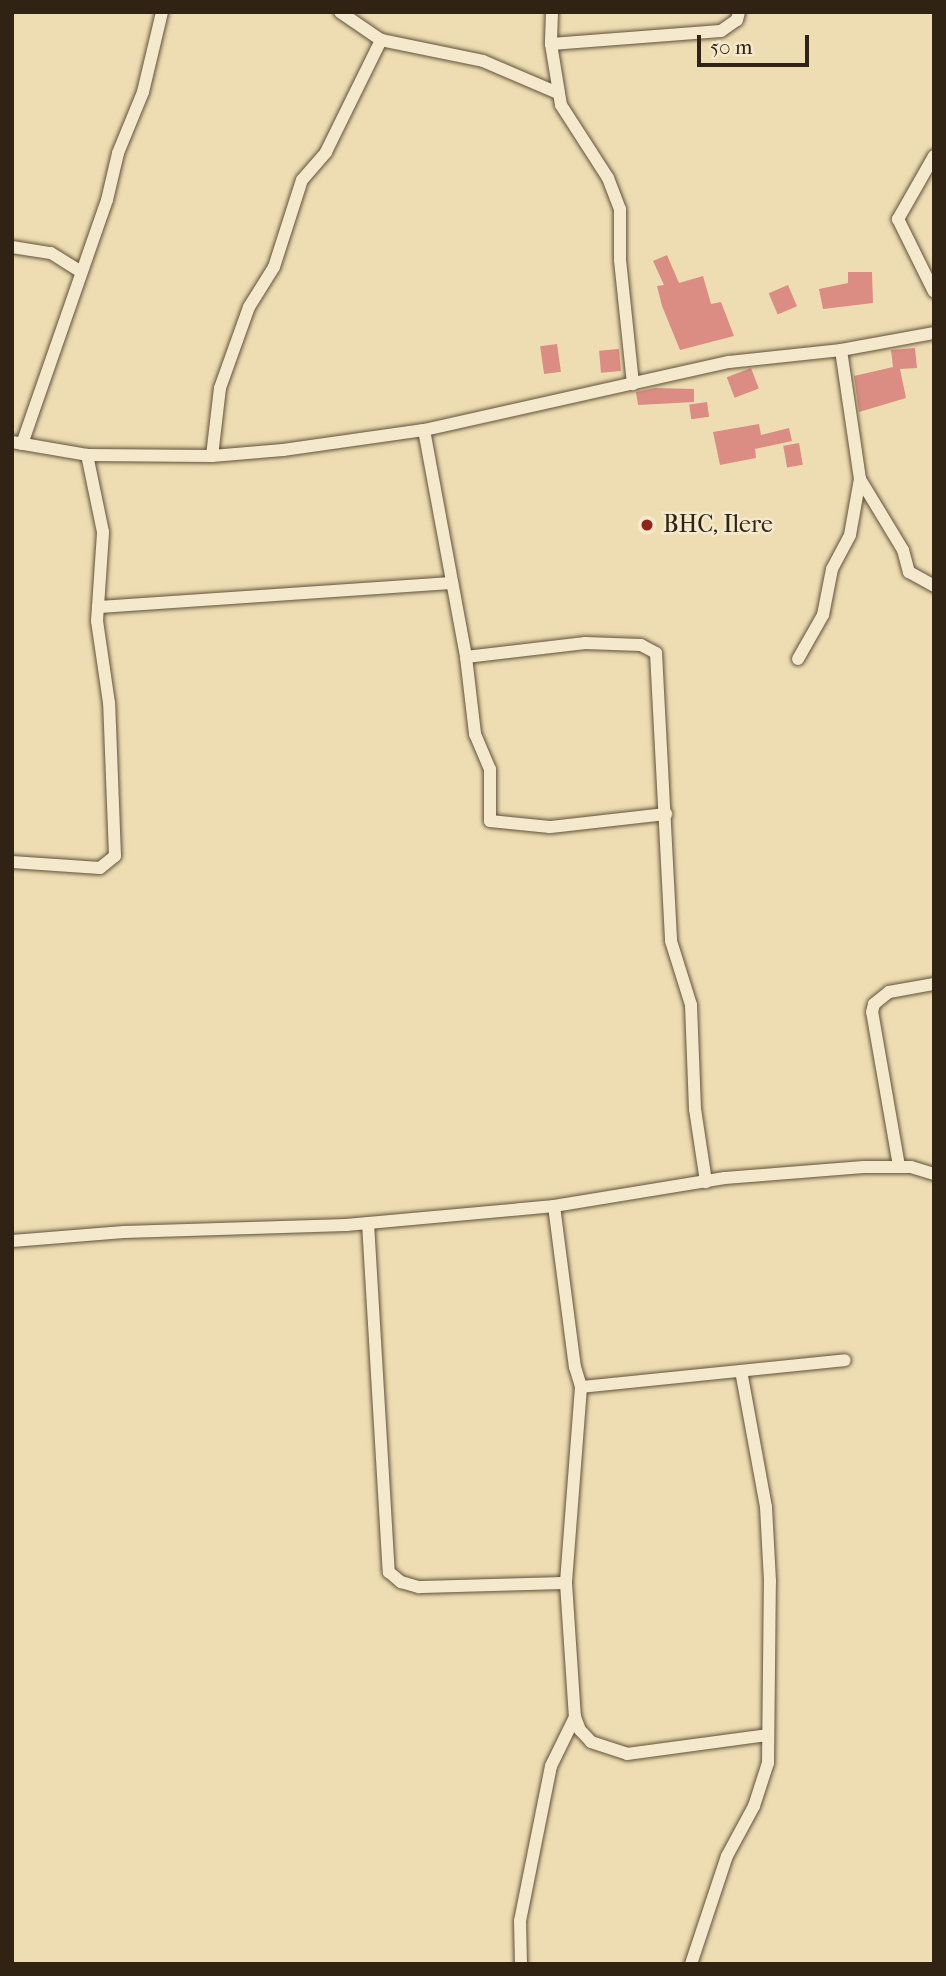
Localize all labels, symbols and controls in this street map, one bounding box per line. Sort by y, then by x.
scale bar [701,21,813,65]
text: 50 m [710,35,753,59]
place label: BHC, Ilere [663,511,773,539]
marker: BHC, Ilere [637,515,657,535]

